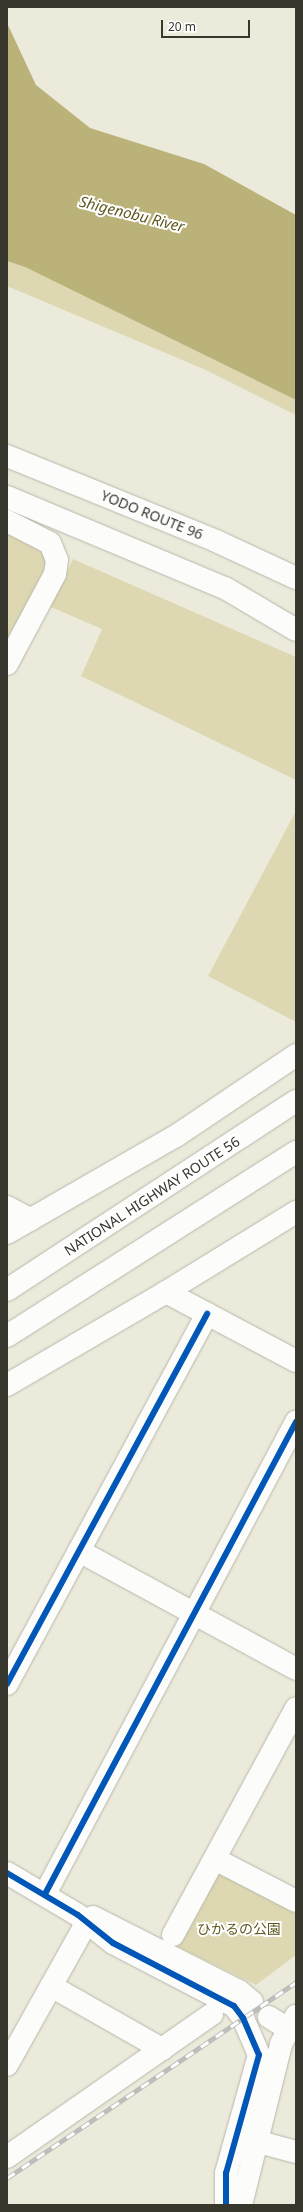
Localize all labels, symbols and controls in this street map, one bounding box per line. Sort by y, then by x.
scale bar [163,12,252,38]
text: 20 m [168,18,196,35]
water label: Shigenobu River [78,192,186,236]
street label: YODO ROUTE 96 [99,487,205,543]
street label: NATIONAL HIGHWAY ROUTE 56 [61,1133,243,1259]
park label: ひかるの公園 [197,1921,281,1937]

